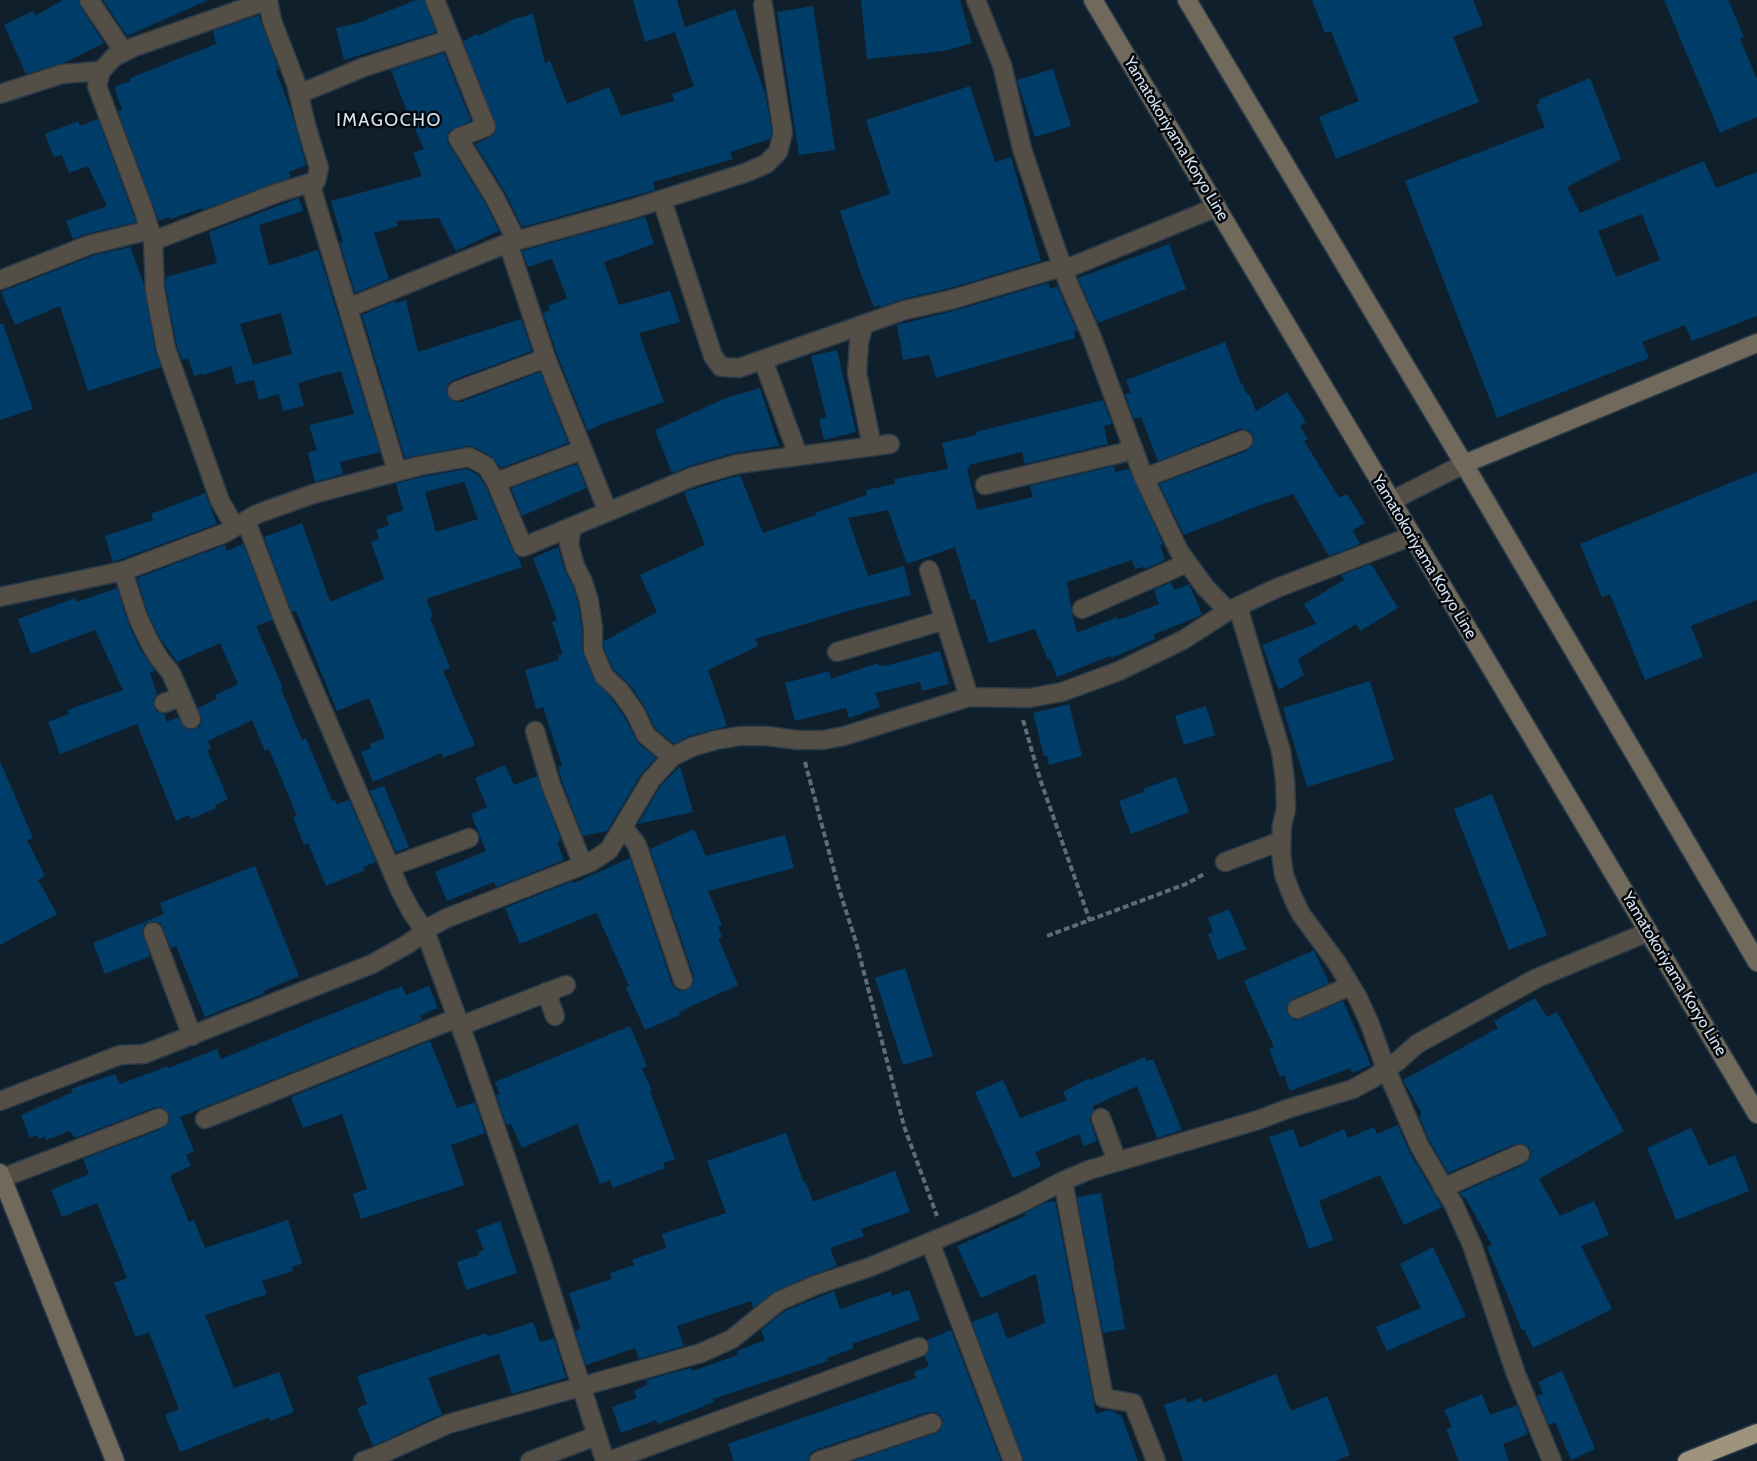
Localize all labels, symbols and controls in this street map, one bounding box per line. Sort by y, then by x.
street label: Yamatokoriyama Koryo Line [1119,54,1233,224]
district label: IMAGOCHO [336,110,442,132]
street label: Yamatokoriyama Koryo Line [1367,472,1481,642]
street label: Yamatokoriyama Koryo Line [1617,889,1731,1059]

